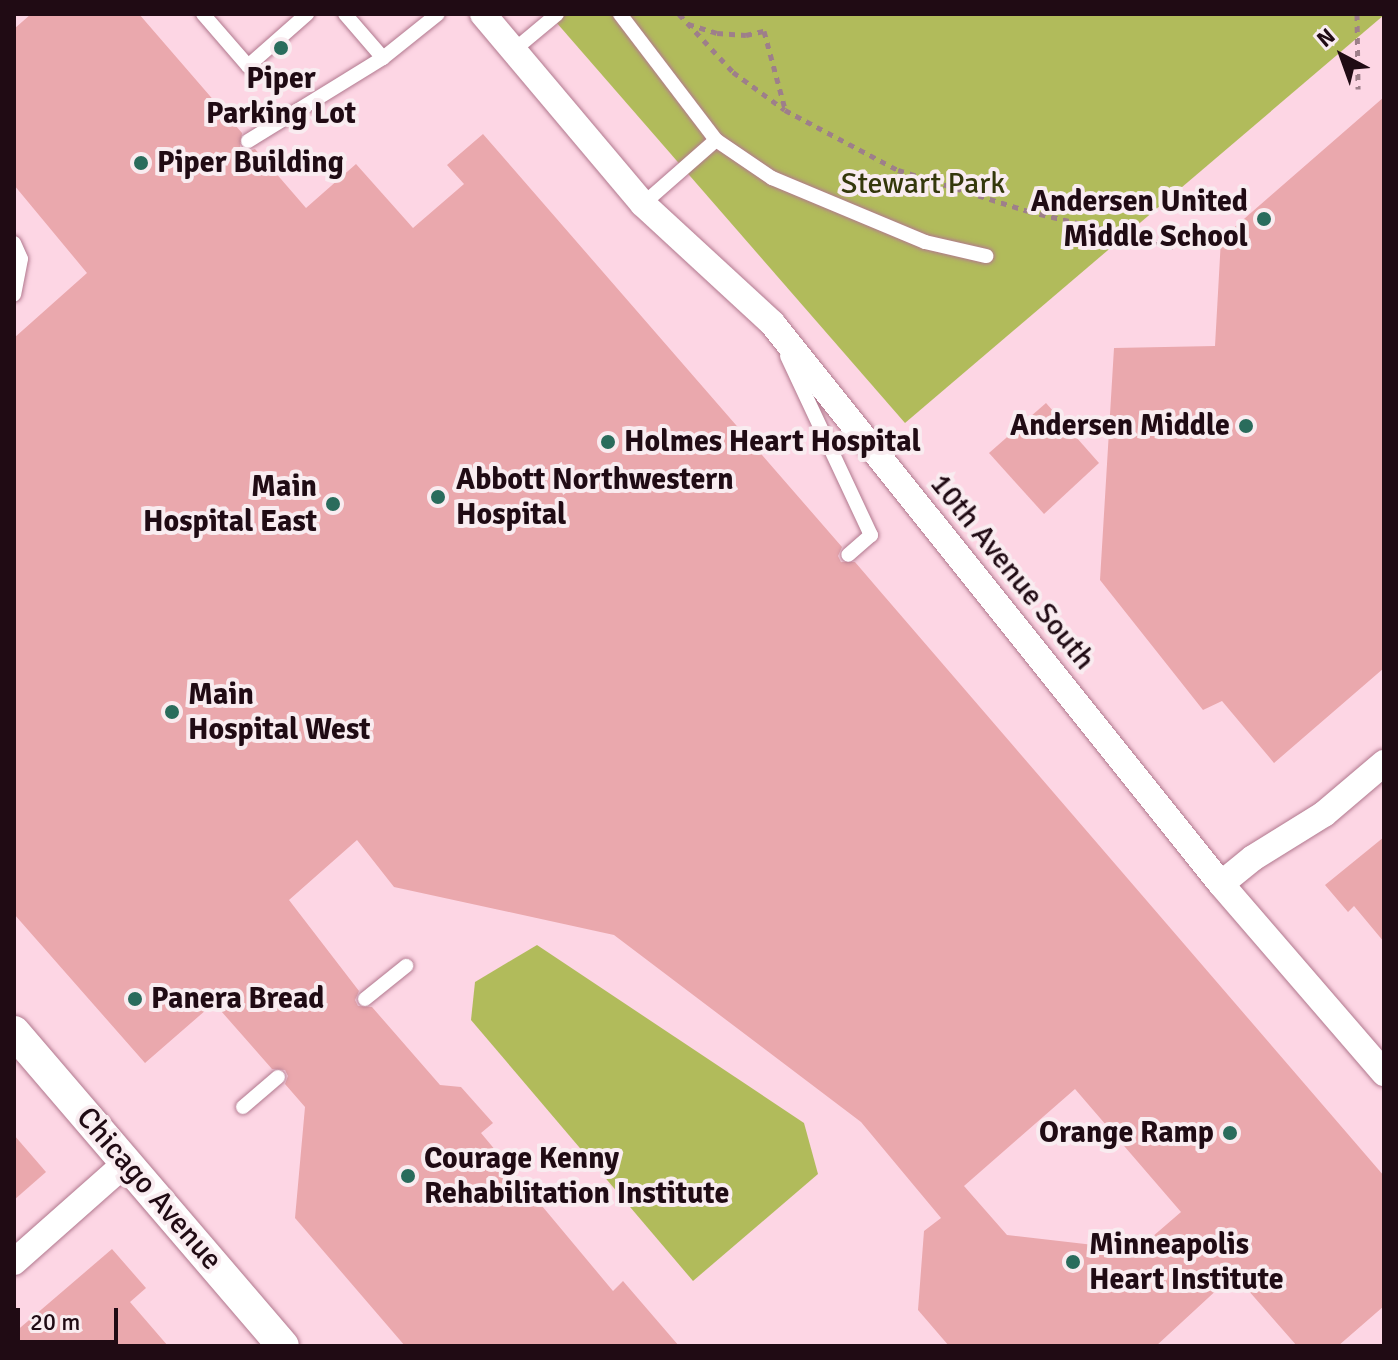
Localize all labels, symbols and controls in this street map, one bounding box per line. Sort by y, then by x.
north arrow [1302,16,1382,96]
text: N [1311,22,1341,53]
marker: Piper Parking Lot [272,39,290,57]
place label: Piper Parking Lot [206,61,356,132]
place label: Piper Building [157,145,344,181]
marker: Piper Building [132,154,150,172]
park label: Stewart Park [841,166,1005,202]
place label: Andersen United Middle School [1031,184,1248,254]
marker: Andersen United Middle School [1255,210,1273,228]
place label: Andersen Middle [1010,408,1230,444]
marker: Andersen Middle [1237,417,1255,435]
place label: Holmes Heart Hospital [624,424,921,460]
marker: Holmes Heart Hospital [599,433,617,451]
place label: Abbott Northwestern Hospital [456,462,734,532]
street label: 10th Avenue South [922,467,1102,677]
place label: Main Hospital East [143,469,317,540]
marker: Abbott Northwestern Hospital [427,486,449,508]
marker: Main Hospital East [324,495,342,513]
place label: Main Hospital West [188,677,370,748]
marker: Main Hospital West [163,703,181,721]
place label: Panera Bread [151,981,324,1017]
marker: Panera Bread [126,990,144,1008]
street label: Chicago Avenue [69,1100,229,1278]
place label: Orange Ramp [1039,1115,1214,1151]
marker: Orange Ramp [1221,1124,1239,1142]
place label: Courage Kenny Rehabilitation Institute [424,1141,729,1212]
marker: Courage Kenny Rehabilitation Institute [399,1167,417,1185]
place label: Minneapolis Heart Institute [1089,1227,1284,1298]
marker: Minneapolis Heart Institute [1064,1253,1082,1271]
scale bar [20,1292,122,1342]
text: 20 m [30,1307,80,1337]

